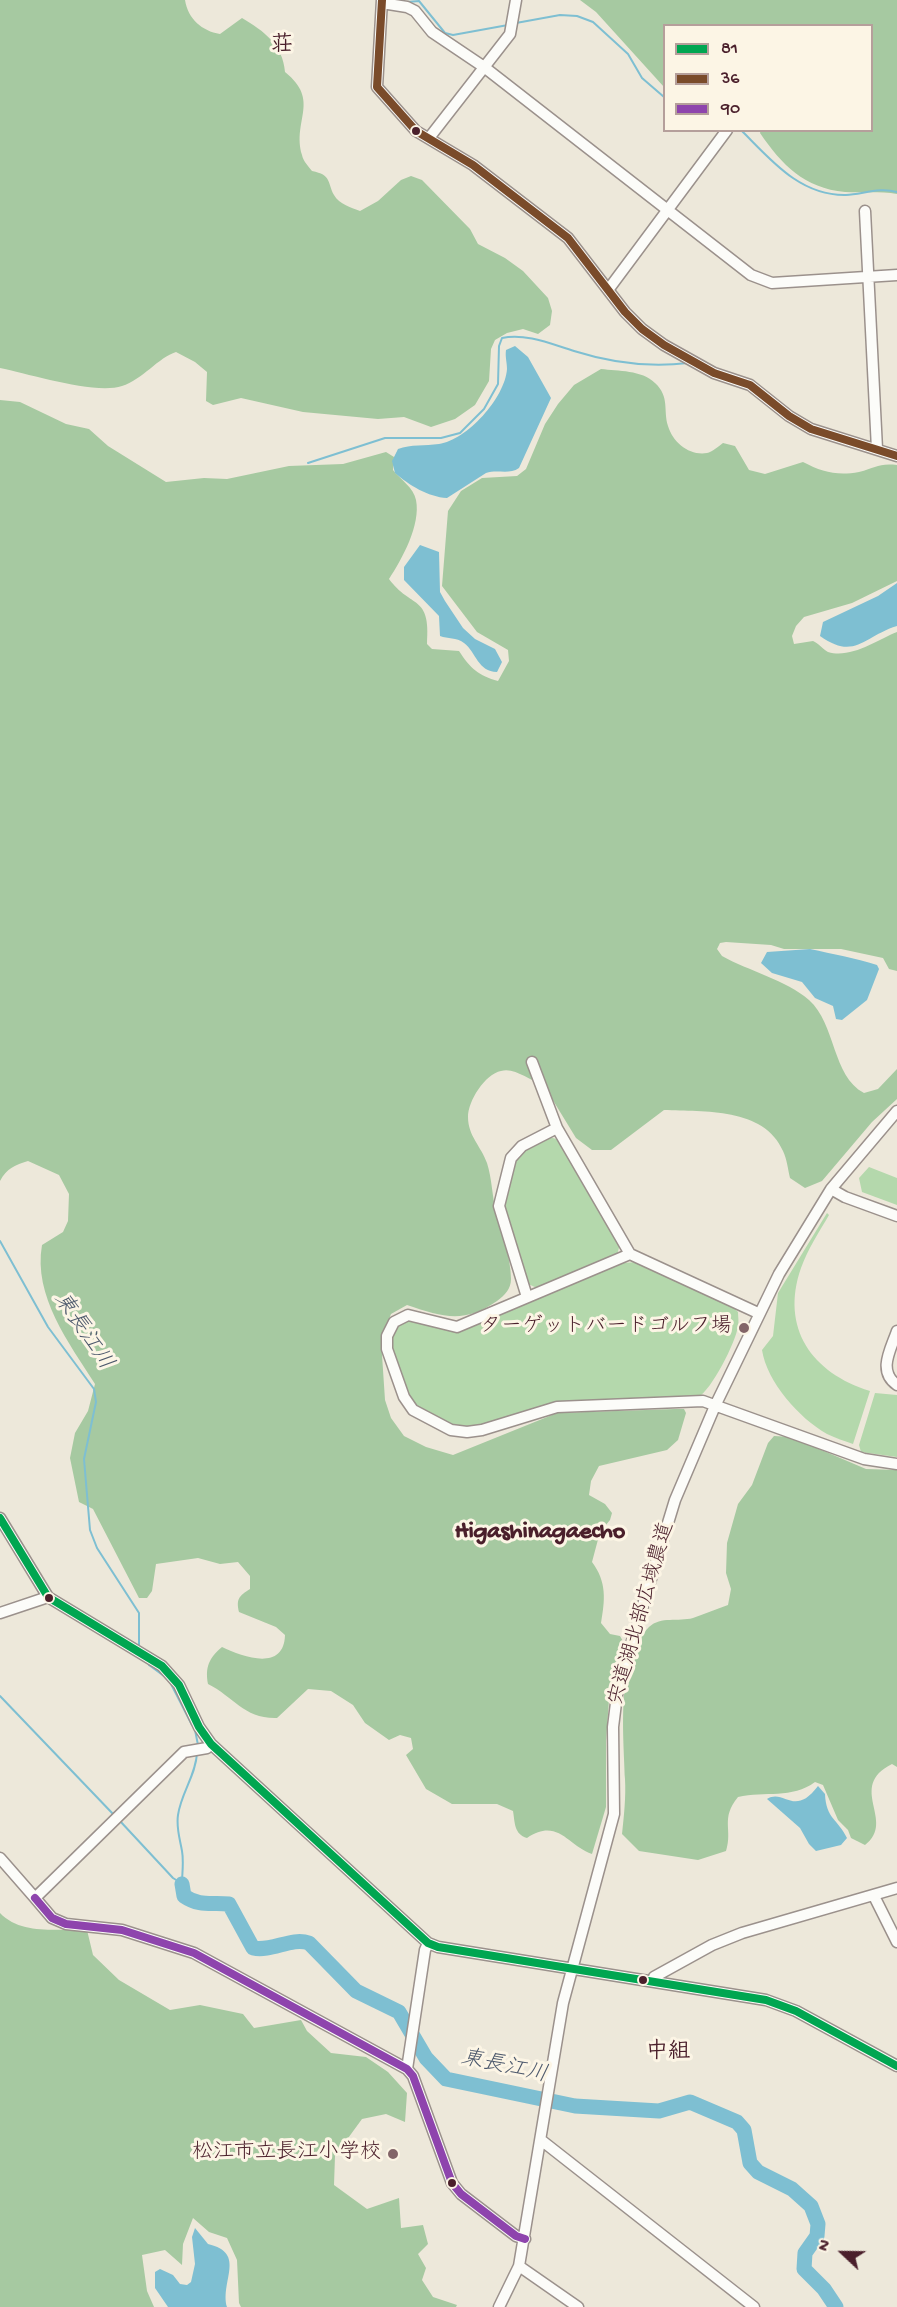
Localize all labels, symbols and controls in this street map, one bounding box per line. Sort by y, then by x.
legend [663,24,873,132]
district label: 荘 [271,34,293,60]
text: 81 [721,39,738,60]
text: 36 [721,69,739,90]
text: 90 [721,99,740,120]
unlabelled marker [410,125,422,137]
water label: 東長江川 [46,1288,118,1376]
place label: ターゲットバードゴルフ場 [480,1315,732,1341]
marker: ターゲットバードゴルフ場 [737,1321,751,1335]
district label: Higashinagaecho [455,1519,625,1547]
street label: 宍道湖北部広域農道 [605,1520,681,1708]
unlabelled marker [43,1592,55,1604]
unlabelled marker [637,1974,649,1986]
district label: 中組 [646,2041,690,2067]
water label: 東長江川 [458,2046,550,2090]
place label: 松江市立長江小学校 [192,2141,381,2167]
marker: 松江市立長江小学校 [386,2147,400,2161]
unlabelled marker [446,2177,458,2189]
north arrow [813,2223,873,2283]
text: N [815,2238,837,2254]

